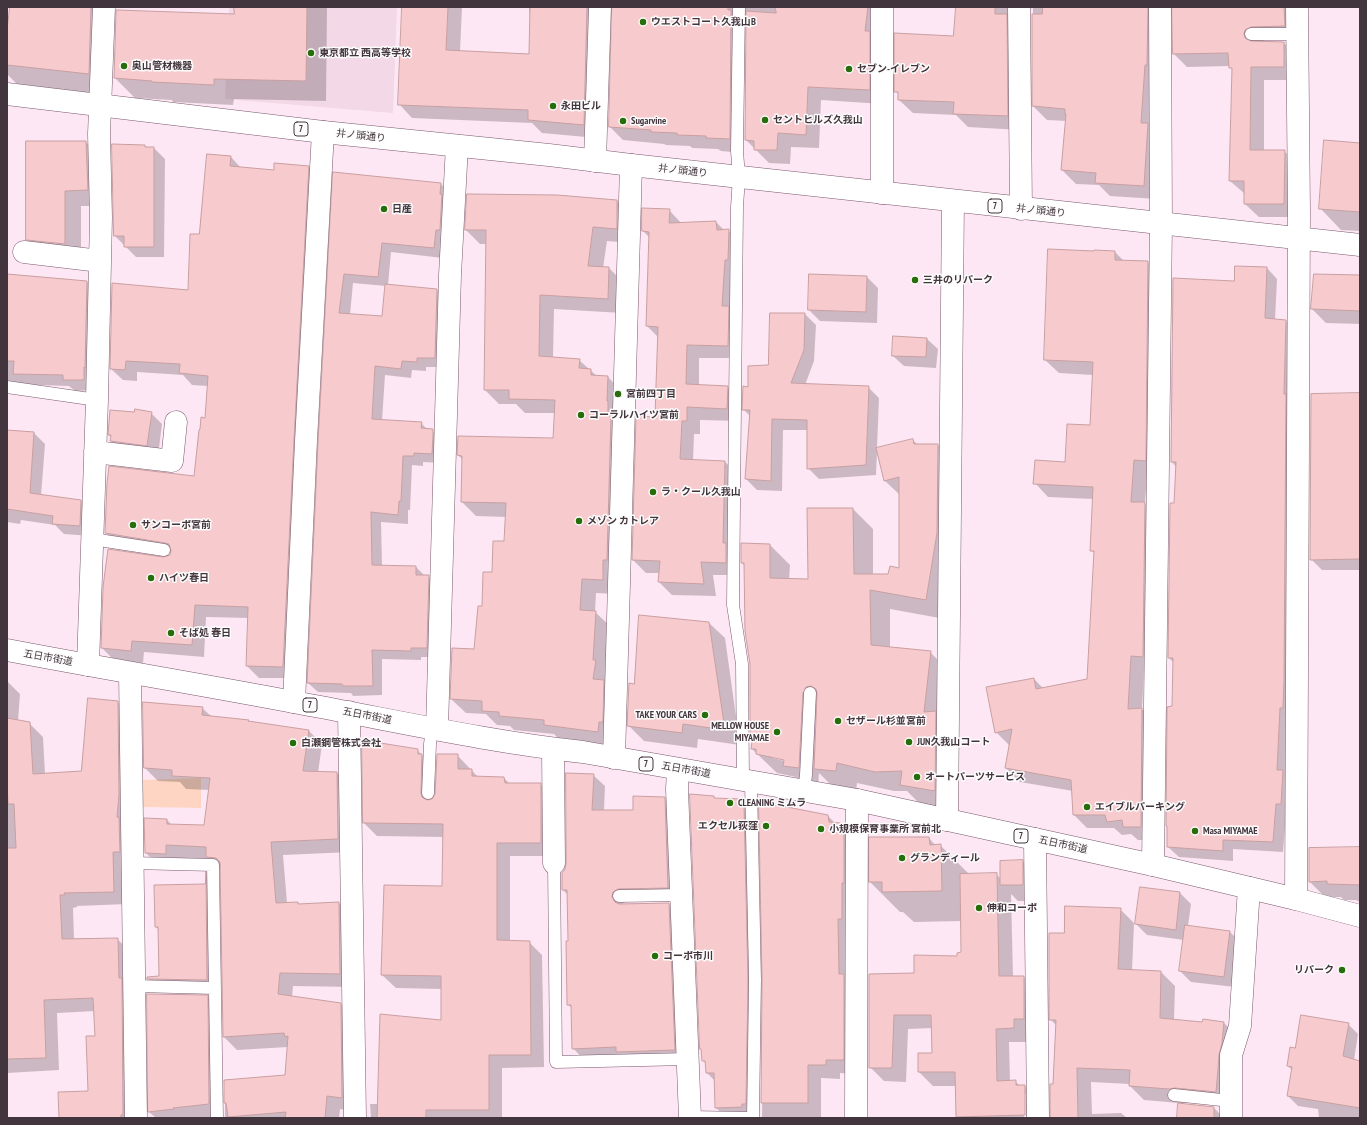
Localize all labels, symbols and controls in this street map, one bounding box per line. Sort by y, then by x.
place label: ウエストコート久我山B [651,16,756,28]
marker: ウエストコート久我山B [638,17,648,27]
place label: 東京都立 西高等学校 [319,47,411,59]
marker: 東京都立 西高等学校 [306,48,316,58]
place label: 奥山管材機器 [132,60,192,72]
marker: 奥山管材機器 [119,61,129,71]
place label: セブン-イレブン [857,63,930,75]
marker: セブン-イレブン [844,64,854,74]
place label: 永田ビル [561,100,601,112]
marker: 永田ビル [548,101,558,111]
place label: セントヒルズ久我山 [773,114,863,126]
place label: Sugarvine [631,115,666,127]
marker: セントヒルズ久我山 [760,115,770,125]
marker: Sugarvine [618,116,628,126]
road number: 7 [294,122,308,136]
street label: 井ノ頭通り [336,127,386,145]
street label: 井ノ頭通り [658,162,708,180]
road number: 7 [988,199,1002,213]
street label: 井ノ頭通り [1016,202,1066,220]
place label: 日産 [392,203,412,215]
marker: 日産 [379,204,389,214]
place label: 三井のリパーク [923,274,993,286]
marker: 三井のリパーク [910,275,920,285]
place label: 宮前四丁目 [626,388,676,400]
marker: 宮前四丁目 [613,389,623,399]
place label: コーラルハイツ宮前 [589,409,679,421]
marker: コーラルハイツ宮前 [576,410,586,420]
place label: ラ・クール久我山 [661,486,741,498]
marker: ラ・クール久我山 [648,487,658,497]
place label: メゾン カトレア [587,515,659,527]
marker: メゾン カトレア [574,516,584,526]
place label: サンコーポ宮前 [141,519,211,531]
marker: サンコーポ宮前 [128,520,138,530]
place label: ハイツ春日 [159,572,209,584]
marker: ハイツ春日 [146,573,156,583]
place label: そば処 春日 [179,627,231,639]
marker: そば処 春日 [166,628,176,638]
street label: 五日市街道 [22,648,74,668]
road number: 7 [303,698,317,712]
street label: 五日市街道 [341,705,393,727]
place label: TAKE YOUR CARS [635,709,697,721]
marker: TAKE YOUR CARS [700,710,710,720]
place label: セザール杉並宮前 [846,715,926,727]
marker: セザール杉並宮前 [833,716,843,726]
place label: MELLOW HOUSE MIYAMAE [711,720,769,744]
marker: MELLOW HOUSE MIYAMAE [772,727,782,737]
place label: JUN久我山コート [917,736,990,748]
place label: 白瀬鋼管株式会社 [301,737,381,749]
marker: JUN久我山コート [904,737,914,747]
marker: 白瀬鋼管株式会社 [288,738,298,748]
road number: 7 [639,757,653,771]
street label: 五日市街道 [660,760,712,780]
place label: オートパーツサービス [925,771,1025,783]
marker: オートパーツサービス [912,772,922,782]
place label: CLEANING ミムラ [738,797,806,809]
marker: CLEANING ミムラ [725,798,735,808]
place label: エイブルパーキング [1095,801,1185,813]
marker: エイブルパーキング [1082,802,1092,812]
place label: エクセル荻窪 [698,820,758,832]
marker: エクセル荻窪 [761,821,771,831]
place label: 小規模保育事業所 宮前北 [829,823,941,835]
marker: 小規模保育事業所 宮前北 [816,824,826,834]
place label: Masa MIYAMAE [1203,825,1258,837]
marker: Masa MIYAMAE [1190,826,1200,836]
road number: 7 [1014,829,1028,843]
street label: 五日市街道 [1037,834,1089,856]
place label: グランディール [910,852,980,864]
marker: グランディール [897,853,907,863]
place label: 伸和コーポ [987,902,1037,914]
marker: 伸和コーポ [974,903,984,913]
place label: コーポ市川 [663,950,713,962]
marker: コーポ市川 [650,951,660,961]
place label: リパーク [1294,964,1334,976]
marker: リパーク [1337,965,1347,975]

